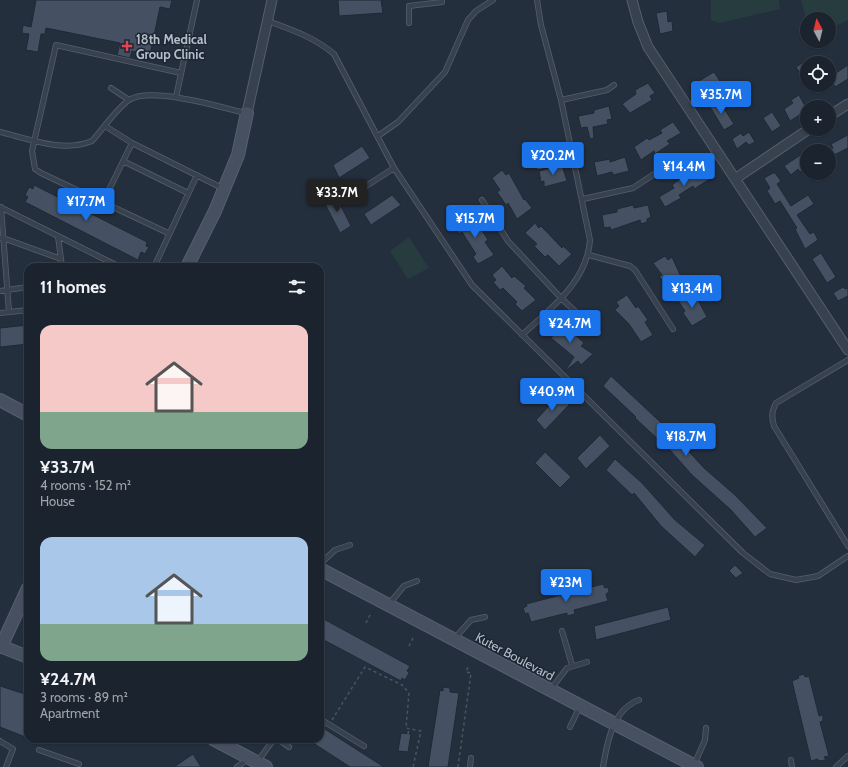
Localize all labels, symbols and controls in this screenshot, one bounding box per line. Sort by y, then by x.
north arrow [800,12,836,48]
map controls [800,12,836,180]
place label: 18th Medical Group Clinic [136,31,207,62]
marker: 18th Medical Group Clinic [121,40,133,52]
button: locate [800,56,836,92]
pin: ¥35.7M [688,81,754,115]
text: ¥35.7M [700,86,742,102]
button: + [800,100,836,136]
pin: ¥20.2M [520,142,586,176]
button: − [800,144,836,180]
text: ¥20.2M [531,147,575,163]
pin: ¥14.4M [651,153,717,187]
text: ¥14.4M [663,158,705,174]
pin: ¥33.7M [304,179,370,213]
text: ¥33.7M [316,184,358,200]
pin: ¥17.7M [53,188,119,222]
text: ¥17.7M [67,193,105,209]
pin: ¥15.7M [442,205,508,239]
text: ¥15.7M [455,210,495,226]
pin: ¥13.4M [659,275,725,309]
icon: filters [286,276,308,298]
text: 11 homes [40,277,106,297]
text: ¥13.4M [671,280,713,296]
pin: ¥24.7M [537,310,603,344]
text: ¥24.7M [549,315,591,331]
icon: home [138,351,210,423]
pin: ¥40.9M [519,378,585,412]
text: ¥40.9M [529,383,575,399]
pin: ¥18.7M [653,423,719,457]
text: ¥18.7M [666,428,706,444]
text: ¥33.7M [40,457,95,477]
text: 4 rooms · 152 m² [40,477,131,493]
text: House [40,493,75,509]
icon: home [138,563,210,635]
pin: ¥23M [542,569,590,603]
text: ¥23M [550,574,582,590]
street label: Kuter Boulevard [473,629,557,683]
text: ¥24.7M [40,669,96,689]
text: 3 rooms · 89 m² [40,689,128,705]
text: Apartment [40,705,100,721]

